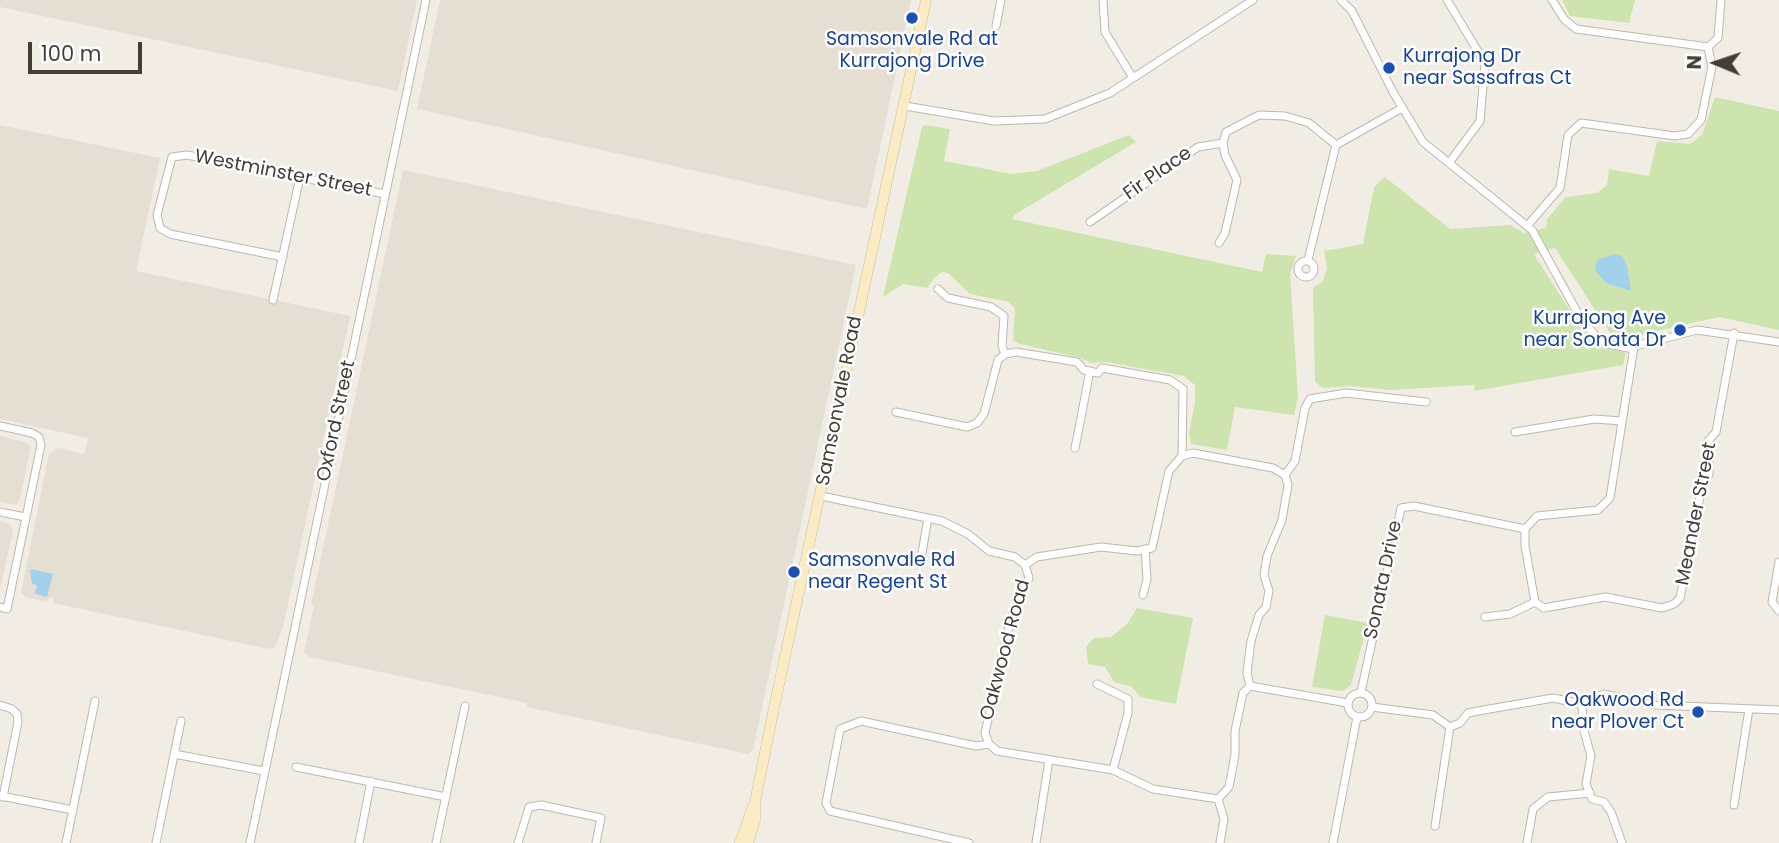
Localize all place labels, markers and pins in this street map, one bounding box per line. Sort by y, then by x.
marker: Samsonvale Rd at Kurrajong Drive [904,10,920,26]
place label: Samsonvale Rd at Kurrajong Drive [826,29,998,73]
place label: Kurrajong Dr near Sassafras Ct [1403,46,1571,90]
marker: Kurrajong Dr near Sassafras Ct [1381,60,1397,76]
place label: Kurrajong Ave near Sonata Dr [1523,308,1666,352]
marker: Kurrajong Ave near Sonata Dr [1672,322,1688,338]
place label: Samsonvale Rd near Regent St [808,550,955,594]
marker: Samsonvale Rd near Regent St [786,564,802,580]
place label: Oakwood Rd near Plover Ct [1551,690,1684,734]
marker: Oakwood Rd near Plover Ct [1690,704,1706,720]

